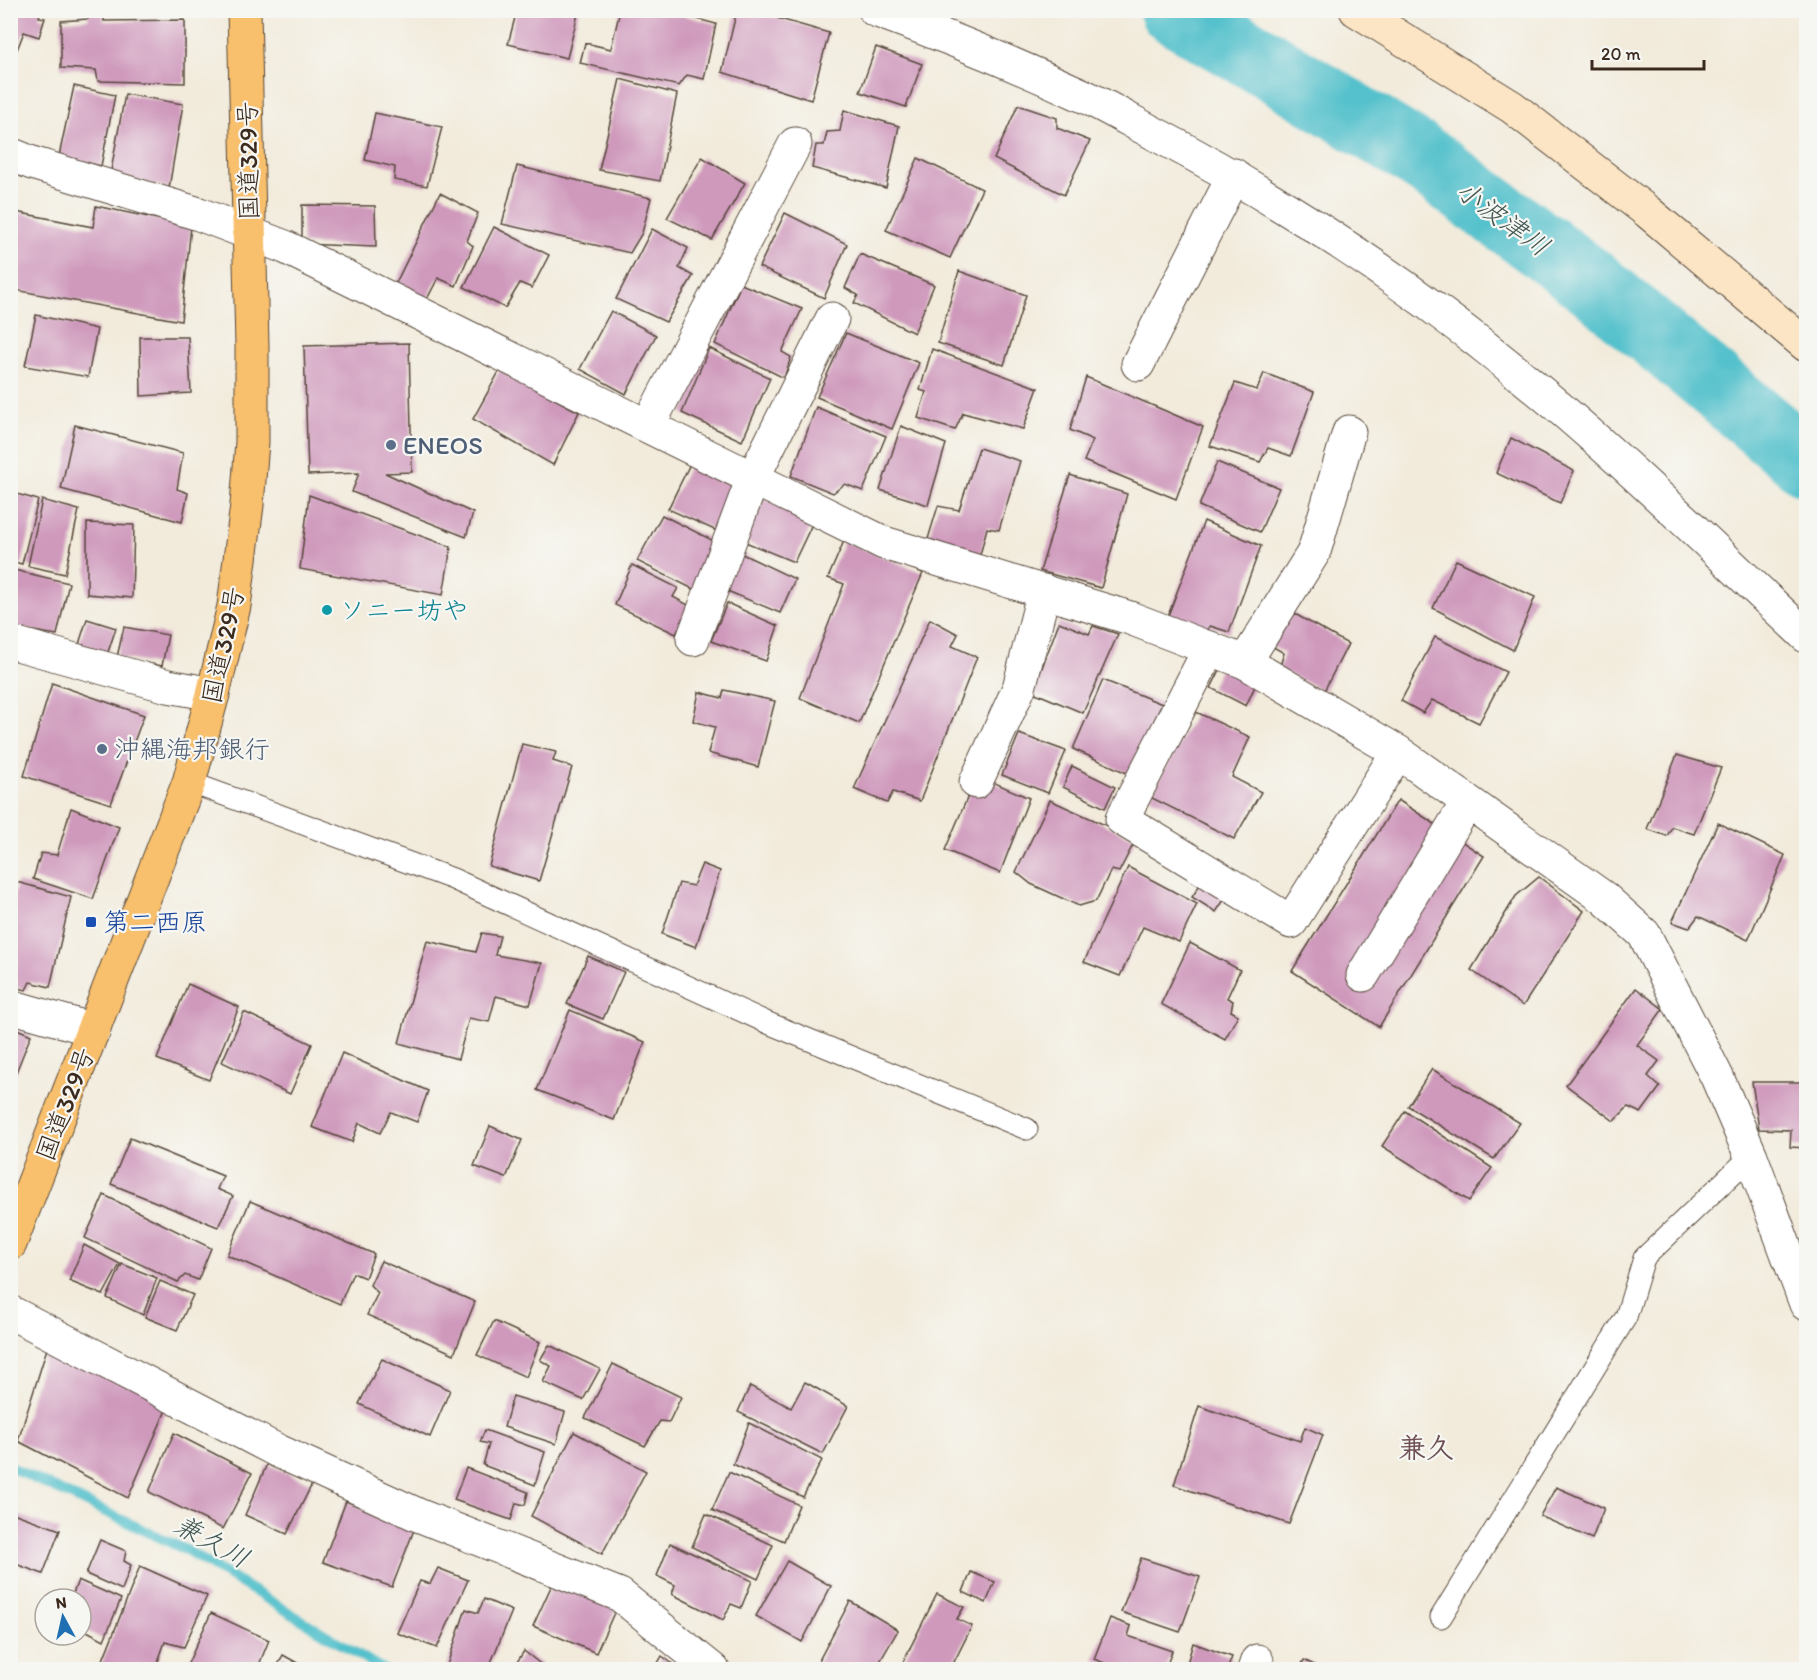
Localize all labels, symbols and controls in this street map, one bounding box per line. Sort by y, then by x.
scale bar [1592,33,1704,71]
text: 20 m [1601,43,1641,65]
street label: 国道329号 [231,101,265,221]
water label: 小波津川 [1450,173,1556,263]
place label: ENEOS [403,429,483,461]
marker: ENEOS [384,438,398,452]
street label: 国道329号 [195,583,251,707]
place label: ソニー坊や [339,594,468,626]
marker: ソニー坊や [320,603,334,617]
place label: 沖縄海邦銀行 [114,733,270,765]
marker: 沖縄海邦銀行 [95,742,109,756]
place label: 第二西原 [103,906,207,938]
marker: 第二西原 [84,915,98,929]
street label: 国道329号 [29,1043,101,1165]
district label: 兼久 [1398,1430,1454,1464]
water label: 兼久川 [169,1507,255,1575]
north arrow [33,1587,93,1647]
text: N [54,1592,68,1613]

